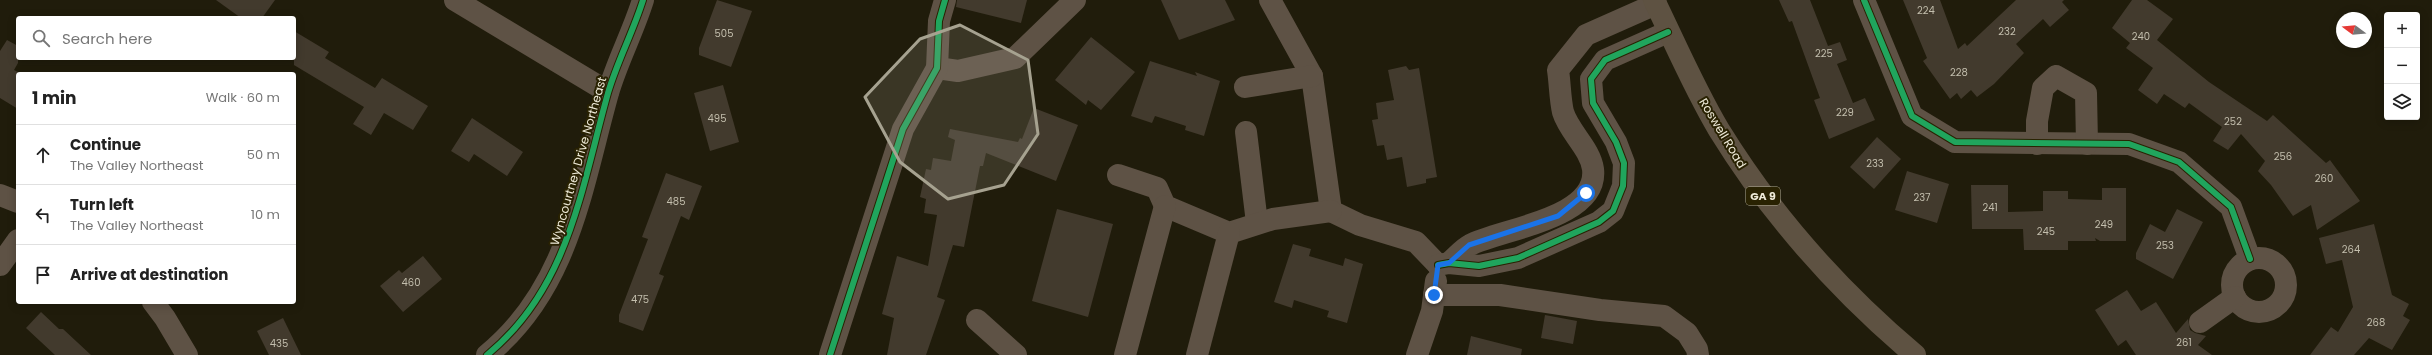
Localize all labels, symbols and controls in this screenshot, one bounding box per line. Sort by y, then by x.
house number: 224 [1917,3,1935,18]
north arrow [2336,12,2372,48]
map controls [2384,12,2420,120]
button: + [2384,12,2420,48]
search box [16,16,296,60]
house number: 232 [1998,24,2016,39]
house number: 505 [715,26,733,41]
icon: search [30,27,52,49]
text: Search here [62,28,152,49]
house number: 240 [2132,29,2150,44]
house number: 225 [1815,46,1833,61]
button: − [2384,48,2420,84]
house number: 228 [1950,65,1968,80]
street label: Wyncourtney Drive Northeast [546,75,610,247]
button: layers [2384,84,2420,120]
text: 1 min [32,86,76,110]
text: Walk · 60 m [206,88,280,107]
street label: Roswell Road [1695,95,1751,171]
house number: 229 [1836,105,1854,120]
house number: 495 [708,111,726,126]
house number: 252 [2224,114,2242,129]
text: Continue [70,134,141,155]
icon: ahead [32,144,54,166]
text: 50 m [247,145,280,164]
house number: 256 [2274,149,2292,164]
text: The Valley Northeast [70,156,203,175]
house number: 233 [1866,156,1884,171]
house number: 260 [2315,171,2333,186]
route start [1577,184,1595,202]
road number: GA 9 [1746,187,1780,205]
house number: 237 [1913,190,1931,205]
text: Turn left [70,194,134,215]
house number: 485 [667,194,685,209]
house number: 241 [1982,200,1998,215]
icon: left [32,204,54,226]
text: 10 m [251,205,280,224]
text: The Valley Northeast [70,216,203,235]
house number: 249 [2095,217,2113,232]
house number: 245 [2037,224,2055,239]
house number: 253 [2156,238,2174,253]
house number: 264 [2342,242,2360,257]
icon: arrive [32,264,54,286]
text: Arrive at destination [70,264,228,285]
house number: 460 [402,275,420,290]
route end [1425,286,1443,304]
house number: 475 [631,292,649,307]
house number: 268 [2367,315,2385,330]
house number: 261 [2176,335,2192,350]
house number: 435 [270,336,288,351]

